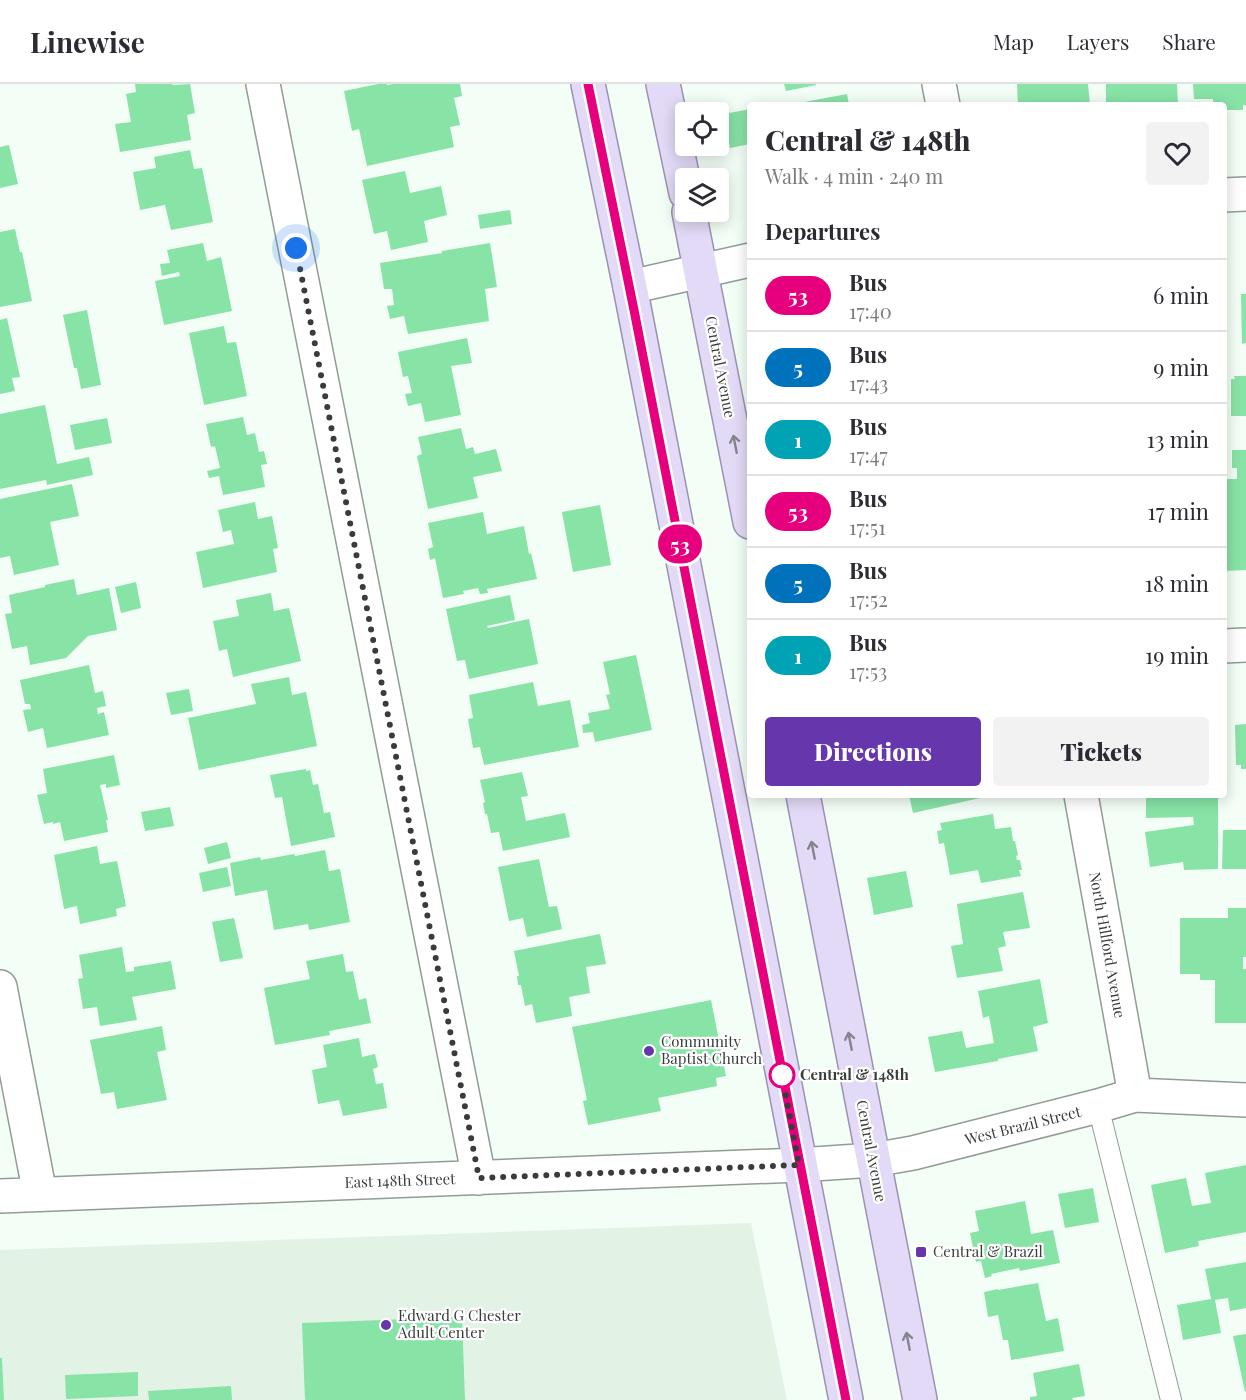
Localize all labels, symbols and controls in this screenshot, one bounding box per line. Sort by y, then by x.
text: Linewise [30,23,145,60]
text: Map [993,27,1034,55]
text: Layers [1067,27,1129,55]
text: Share [1162,27,1216,55]
map controls [675,102,729,222]
button: locate [675,102,729,156]
text: Central & 148th [765,121,970,158]
button: heart [1146,122,1209,185]
text: Walk · 4 min · 240 m [765,162,943,189]
button: layers [675,168,729,222]
text: Departures [765,216,880,246]
your location [281,233,311,263]
text: Bus [849,267,887,297]
text: 6 min [1153,280,1209,310]
text: 53 [788,281,808,309]
text: 17:40 [849,297,892,324]
street label: Central Avenue [701,314,741,419]
text: Bus [849,339,887,369]
text: 9 min [1153,352,1209,382]
text: 5 [793,353,803,381]
text: 17:43 [849,369,888,396]
text: Bus [849,411,887,441]
text: 13 min [1147,424,1209,454]
text: 1 [794,425,802,453]
one-way arrow [729,434,740,454]
text: 17:47 [849,441,888,468]
text: Bus [849,483,887,513]
text: 17 min [1148,496,1209,526]
text: 53 [788,497,808,525]
text: 17:51 [849,513,886,540]
line badge: 53 [653,524,707,564]
text: 53 [670,530,690,558]
text: Bus [849,555,887,585]
text: 18 min [1145,568,1209,598]
text: 5 [793,569,803,597]
text: 17:52 [849,585,888,612]
text: Bus [849,627,887,657]
text: 19 min [1145,640,1209,670]
text: 1 [794,641,802,669]
text: 17:53 [849,657,887,684]
button: Directions [765,717,981,786]
button: Tickets [993,717,1209,786]
one-way arrow [807,840,818,860]
street label: North Hillford Avenue [1085,870,1131,1020]
place label: Community Baptist Church [661,1031,762,1068]
one-way arrow [844,1032,855,1051]
marker: Community Baptist Church [642,1044,656,1058]
marker: Central & 148th [769,1062,795,1088]
place label: Central & 148th [800,1064,909,1084]
street label: Central Avenue [852,1098,892,1203]
street label: West Brazil Street [962,1101,1084,1149]
street label: East 148th Street [344,1168,456,1192]
place label: Central & Brazil [933,1241,1043,1261]
marker: Central & Brazil [914,1245,928,1259]
place label: Edward G Chester Adult Center [397,1305,521,1342]
marker: Edward G Chester Adult Center [379,1318,393,1332]
one-way arrow [902,1332,914,1351]

